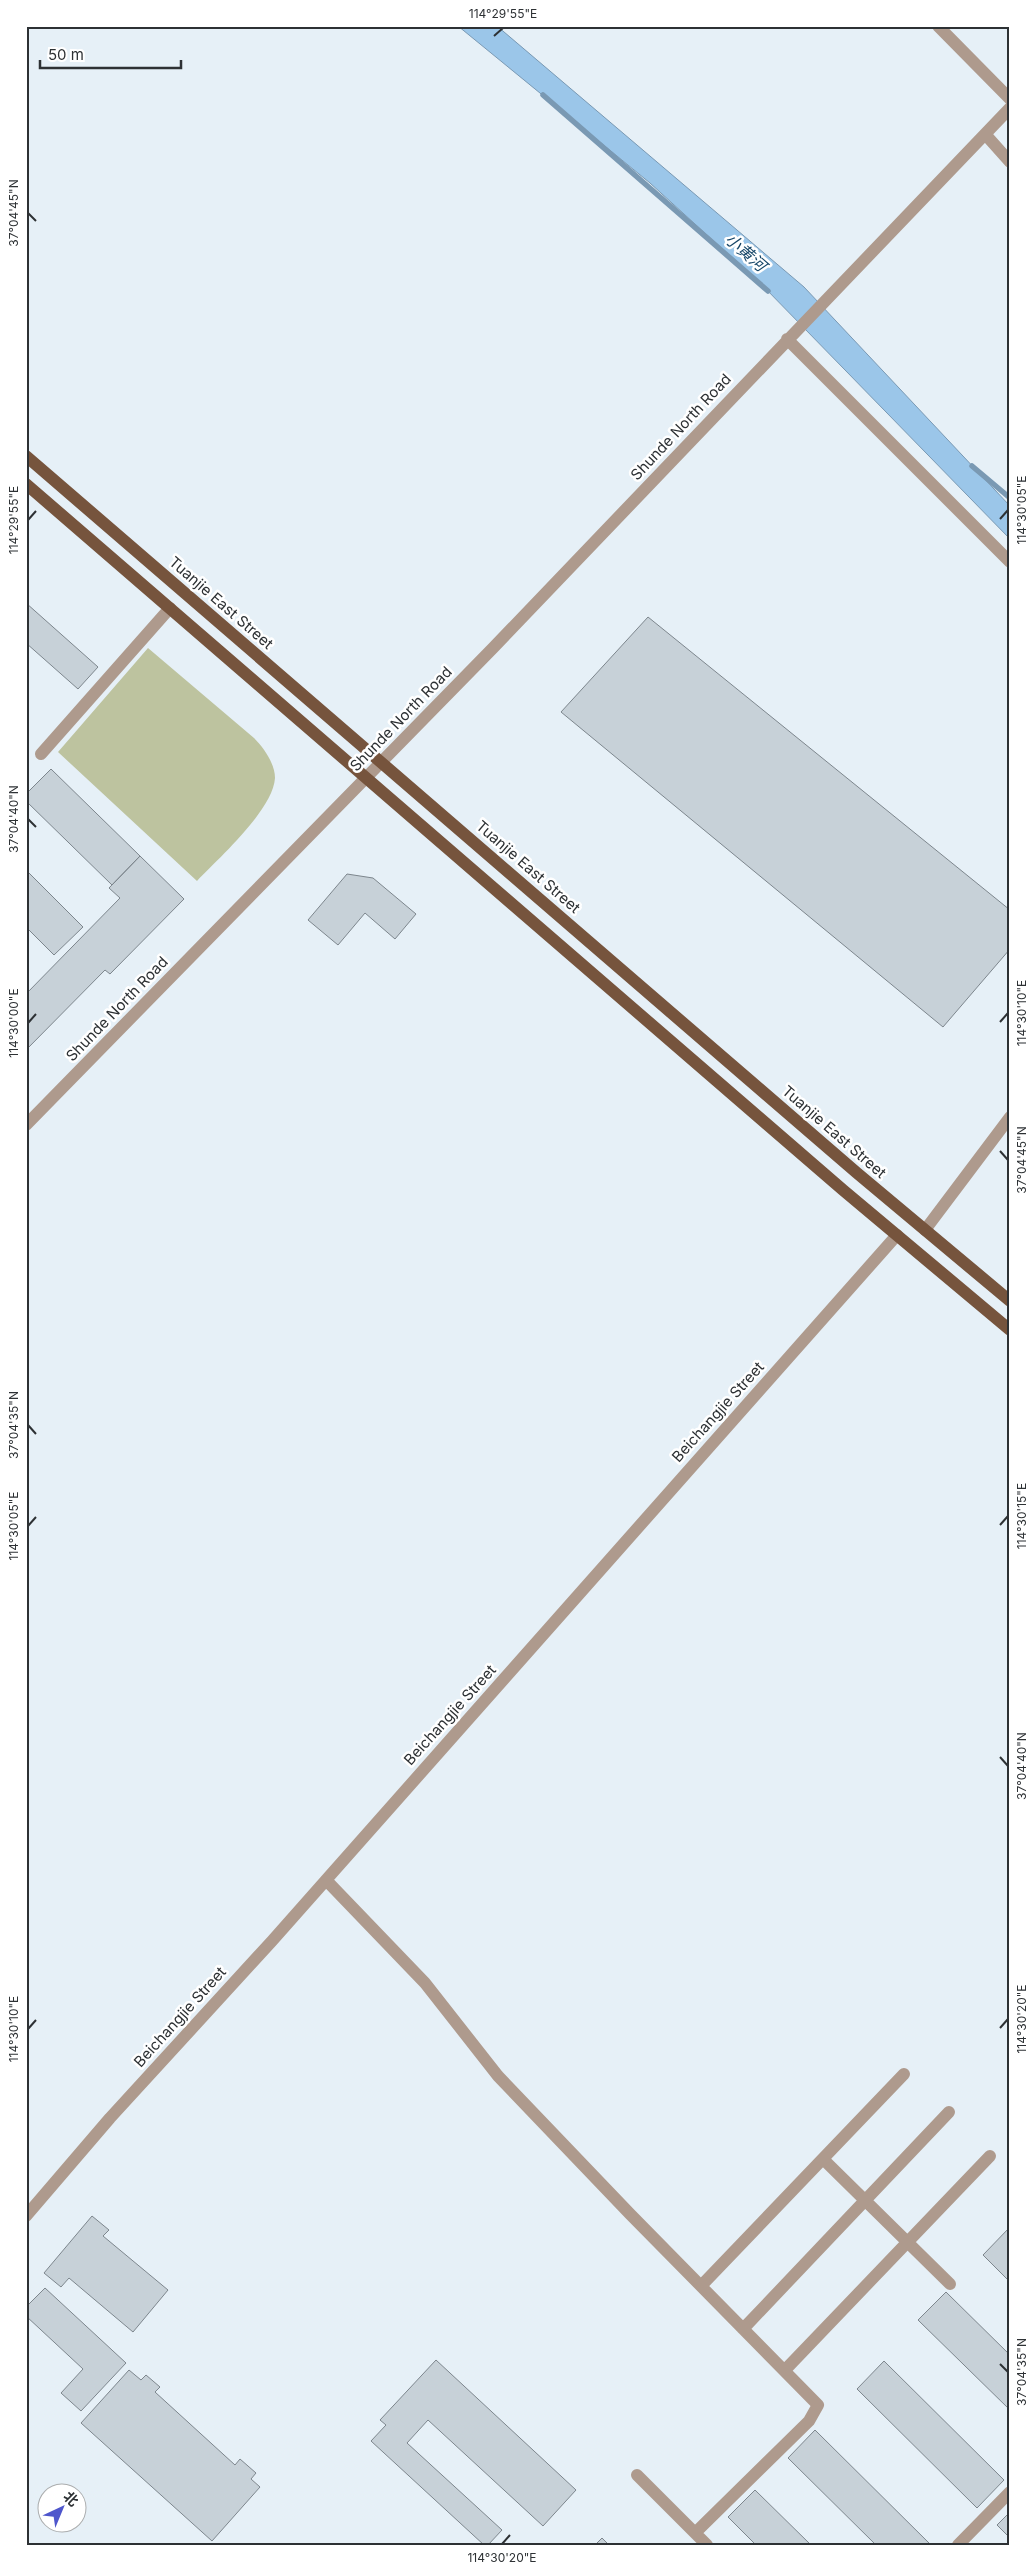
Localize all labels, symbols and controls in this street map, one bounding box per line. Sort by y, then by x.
text: 114°29'55"E [469,6,537,21]
scale bar [40,38,181,70]
text: 50 m [48,45,84,64]
text: 37°04'45"N [6,179,21,247]
water label: 小黄河 [721,229,773,277]
street label: Shunde North Road [626,369,735,484]
text: 114°30'05"E [1014,476,1029,545]
text: 114°29'55"E [6,486,21,554]
street label: Tuanjie East Street [165,552,277,653]
street label: Shunde North Road [346,662,456,775]
text: 37°04'40"N [6,785,21,853]
street label: Tuanjie East Street [472,816,584,917]
street label: Shunde North Road [62,952,172,1065]
text: 114°30'10"E [1014,980,1029,1046]
text: 114°30'00"E [6,988,21,1058]
street label: Tuanjie East Street [778,1081,890,1182]
text: 37°04'45"N [1014,1126,1029,1194]
street label: Beichangjie Street [668,1357,768,1466]
text: 37°04'35"N [6,1391,21,1459]
text: 114°30'15"E [1014,1483,1029,1549]
text: 114°30'05"E [6,1492,21,1561]
street label: Beichangjie Street [400,1660,500,1769]
text: 37°04'40"N [1014,1732,1029,1800]
street label: Beichangjie Street [130,1962,230,2071]
text: 114°30'20"E [1014,1984,1029,2054]
text: 114°30'10"E [6,1996,21,2062]
text: 37°04'35"N [1014,2338,1029,2406]
north arrow [38,2484,88,2534]
text: 北 [60,2487,82,2509]
text: 114°30'20"E [467,2550,537,2565]

